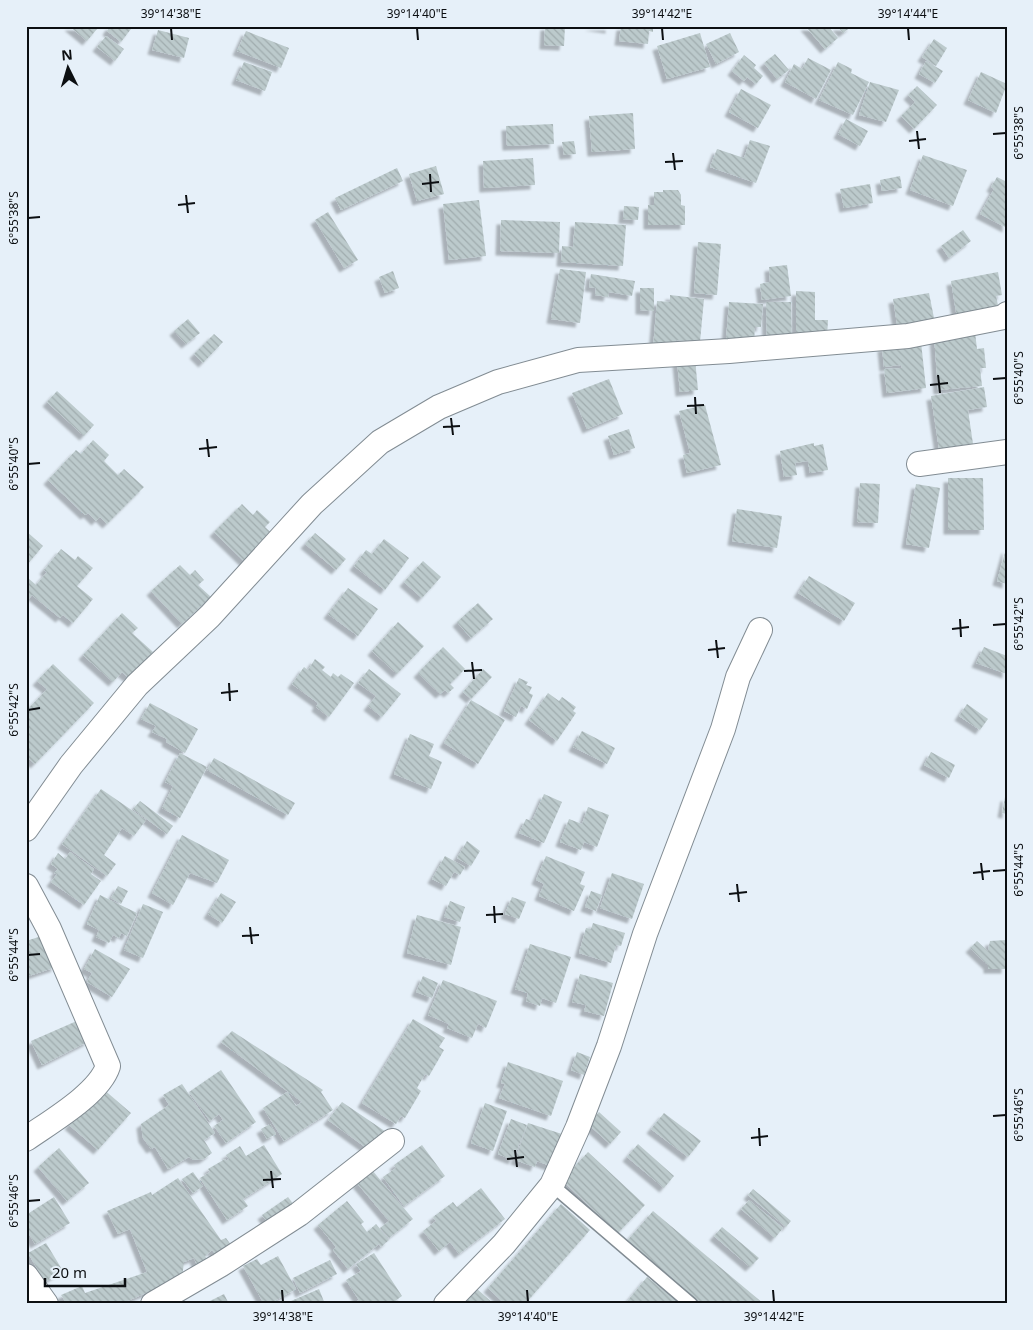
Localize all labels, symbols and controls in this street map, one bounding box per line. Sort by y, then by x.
text: 39°14'38"E [141,5,201,22]
text: 39°14'40"E [387,5,447,22]
text: 39°14'42"E [632,5,692,22]
text: 39°14'44"E [878,5,938,22]
north arrow [42,42,92,92]
text: N [60,45,73,65]
text: 6°55'38"S [1010,106,1027,160]
text: 6°55'38"S [5,191,22,245]
text: 6°55'40"S [1010,351,1027,405]
text: 6°55'40"S [5,437,22,491]
text: 6°55'42"S [1010,597,1027,651]
text: 6°55'42"S [5,683,22,737]
text: 6°55'44"S [1010,843,1027,897]
text: 6°55'44"S [5,928,22,982]
text: 6°55'46"S [1010,1088,1027,1142]
text: 6°55'46"S [5,1174,22,1228]
scale bar [45,1255,125,1287]
text: 20 m [52,1262,87,1282]
text: 39°14'38"E [253,1308,313,1325]
text: 39°14'40"E [498,1308,558,1325]
text: 39°14'42"E [744,1308,804,1325]

